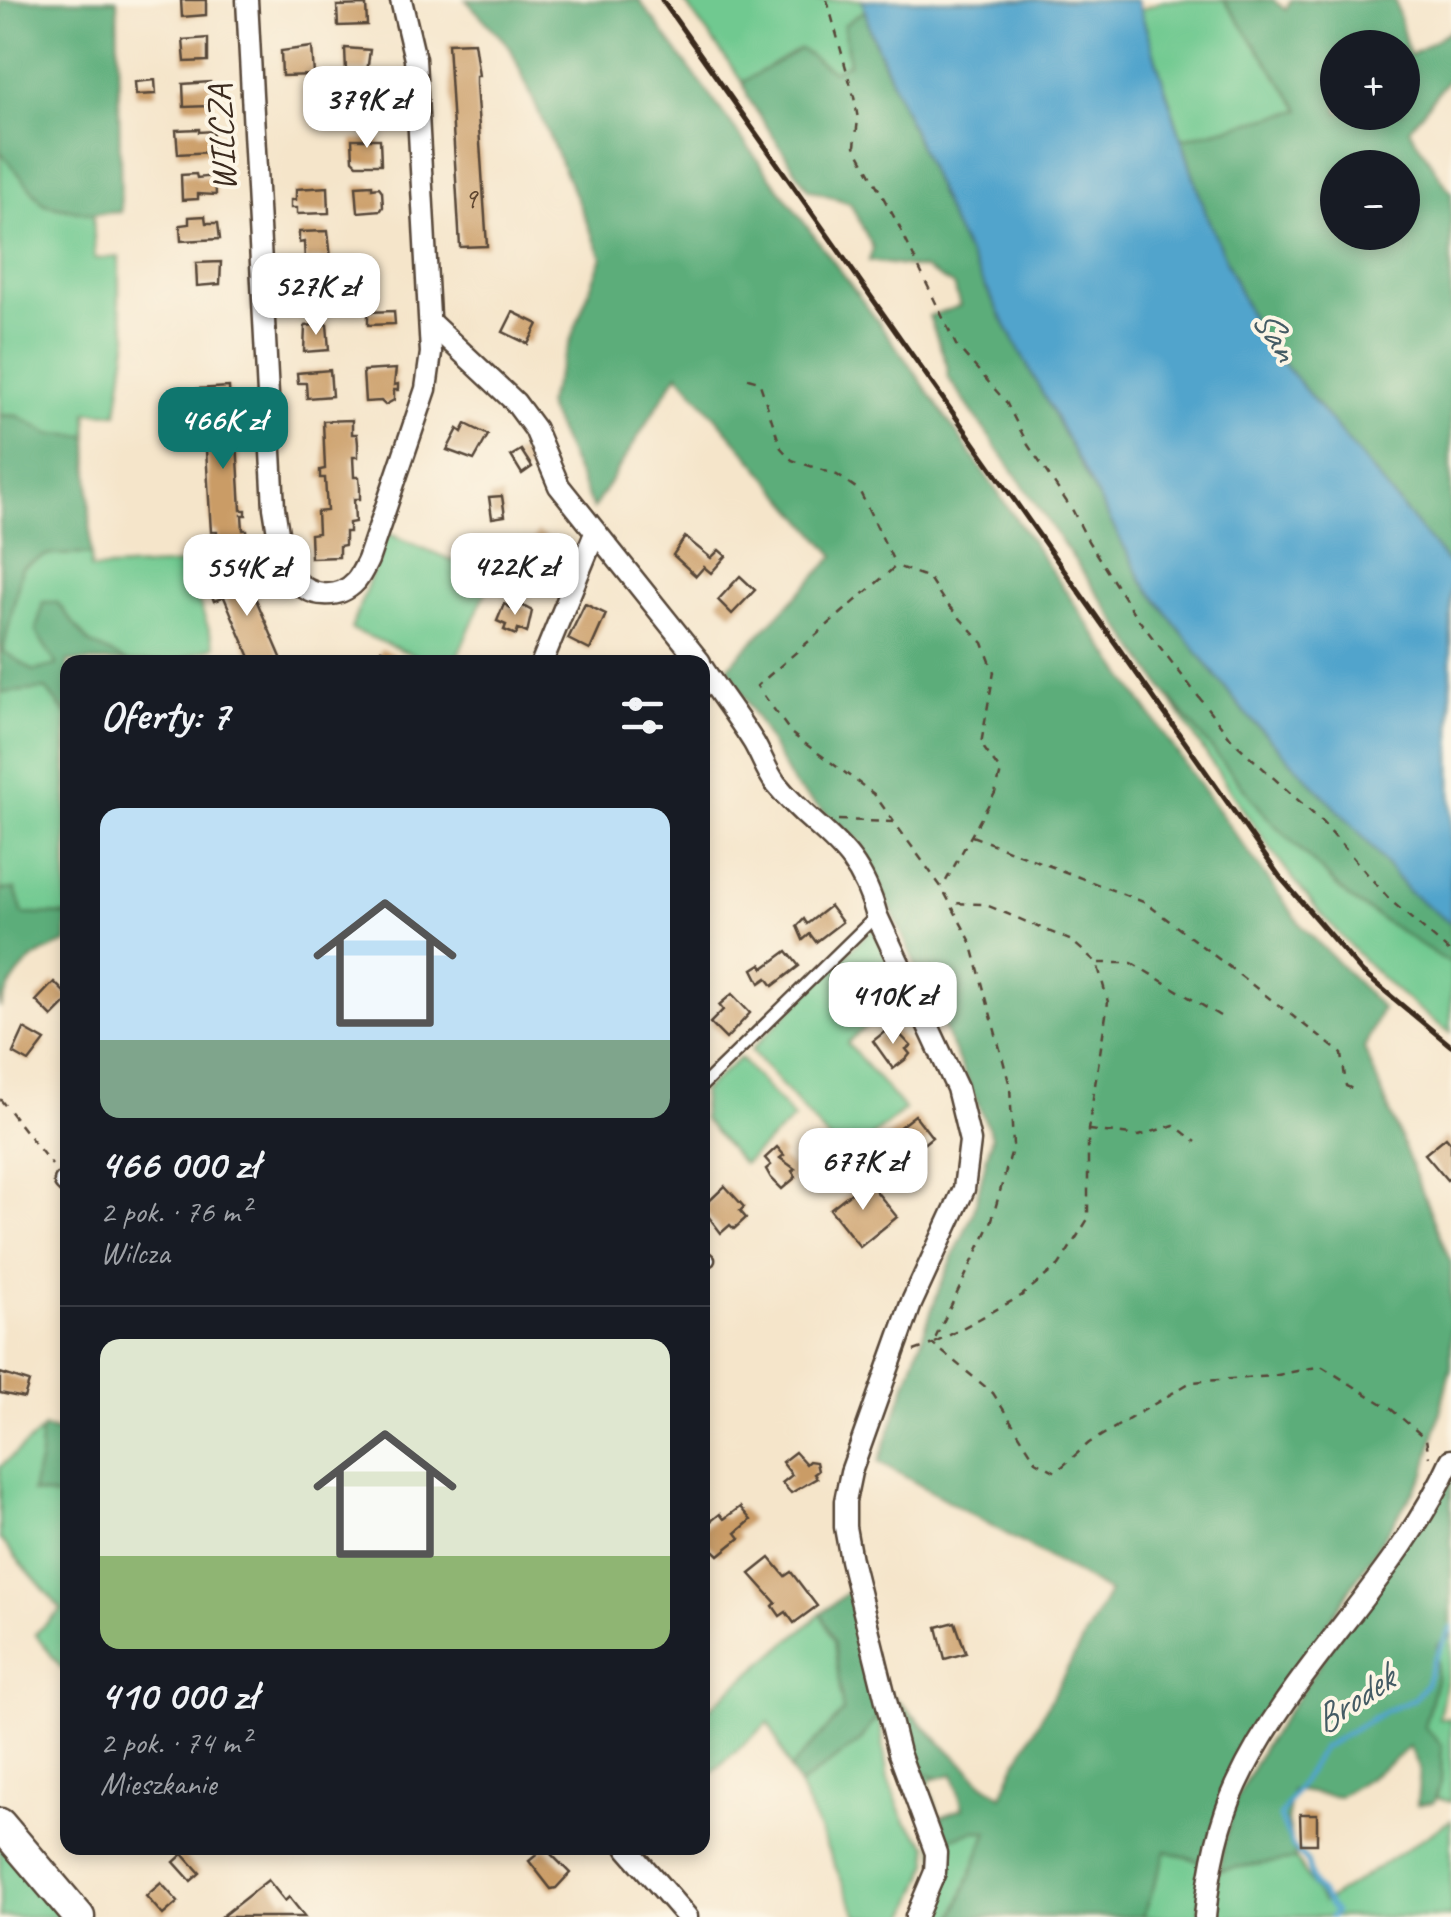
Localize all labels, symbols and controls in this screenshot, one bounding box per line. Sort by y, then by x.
map controls [1320,30,1420,250]
button: + [1320,30,1420,130]
pin: 379K zł [275,66,459,151]
text: 379K zł [325,78,409,119]
street label: WILCZA [196,83,247,192]
button: − [1320,150,1420,250]
house number: 9 [463,179,479,217]
pin: 527K zł [224,253,408,338]
text: 527K zł [274,265,358,306]
water label: San [1242,300,1311,371]
pin: 466K zł [131,387,315,472]
text: 466K zł [180,399,266,440]
pin: 422K zł [423,533,607,618]
pin: 554K zł [155,534,339,619]
text: 422K zł [473,545,557,586]
text: 554K zł [205,546,289,587]
icon: filters [615,688,670,743]
text: Oferty: 7 [100,689,229,742]
icon: home [295,873,475,1053]
pin: 410K zł [801,962,985,1047]
text: 410K zł [851,974,935,1015]
pin: 677K zł [771,1128,955,1213]
text: 466 000 zł [100,1138,258,1191]
text: 677K zł [821,1140,905,1181]
text: 2 pok. · 76 m² [100,1191,250,1232]
text: Wilcza [100,1232,170,1273]
icon: home [295,1404,475,1584]
water label: Brodek [1304,1651,1409,1744]
text: 410 000 zł [100,1669,256,1722]
text: 2 pok. · 74 m² [100,1722,250,1763]
text: Mieszkanie [100,1763,216,1804]

